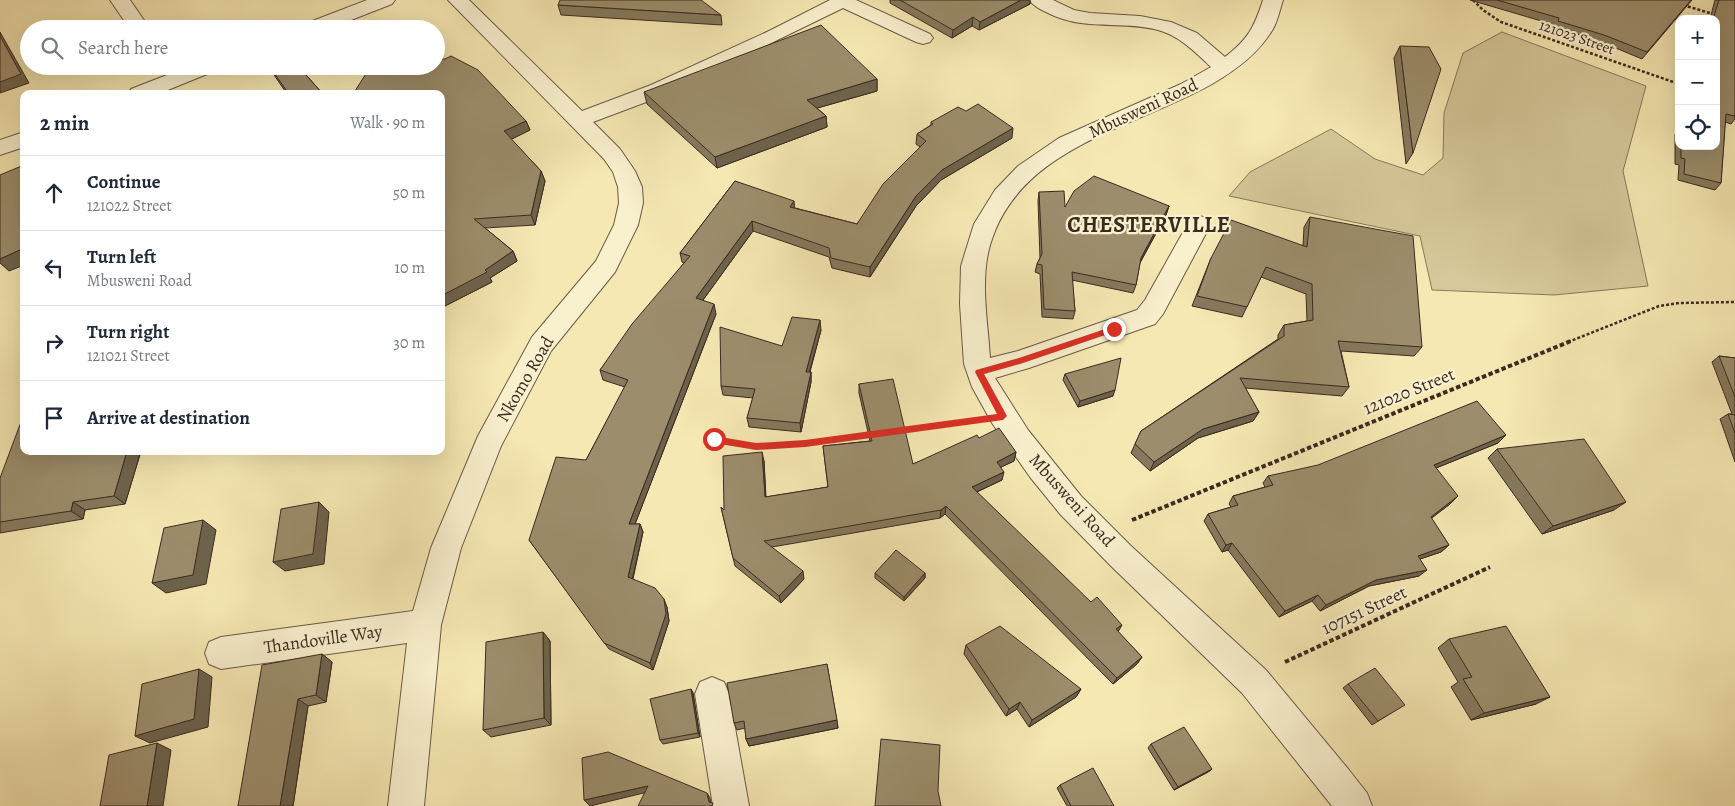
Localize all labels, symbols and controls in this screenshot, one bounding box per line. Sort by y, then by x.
street label: 121023 Street [1537,15,1617,59]
map controls [1675,15,1720,150]
button: + [1675,15,1720,60]
search box [20,20,445,75]
icon: search [38,34,66,62]
text: Search here [78,35,168,61]
button: − [1675,60,1720,105]
street label: Mbusweni Road [1085,72,1202,144]
button: locate [1675,105,1720,150]
text: 2 min [40,109,89,137]
text: Walk · 90 m [350,112,425,134]
text: Continue [87,169,161,195]
icon: ahead [40,179,68,207]
text: 50 m [393,182,425,204]
text: 121022 Street [87,195,172,217]
district label: CHESTERVILLE [1067,210,1231,240]
text: Turn left [87,244,156,270]
icon: left [40,254,68,282]
text: 10 m [395,257,425,279]
text: Mbusweni Road [87,270,192,292]
route end [1103,318,1126,341]
text: Turn right [87,319,169,345]
icon: right [40,329,68,357]
street label: Nkomo Road [491,331,559,426]
text: 30 m [393,332,425,354]
text: 121021 Street [87,345,170,367]
street label: 121020 Street [1360,362,1458,420]
icon: arrive [40,404,68,432]
text: Arrive at destination [87,405,250,431]
route start [703,428,726,451]
street label: Mbusweni Road [1024,448,1121,552]
street label: 107151 Street [1318,580,1410,640]
street label: Thandoville Way [262,619,385,659]

